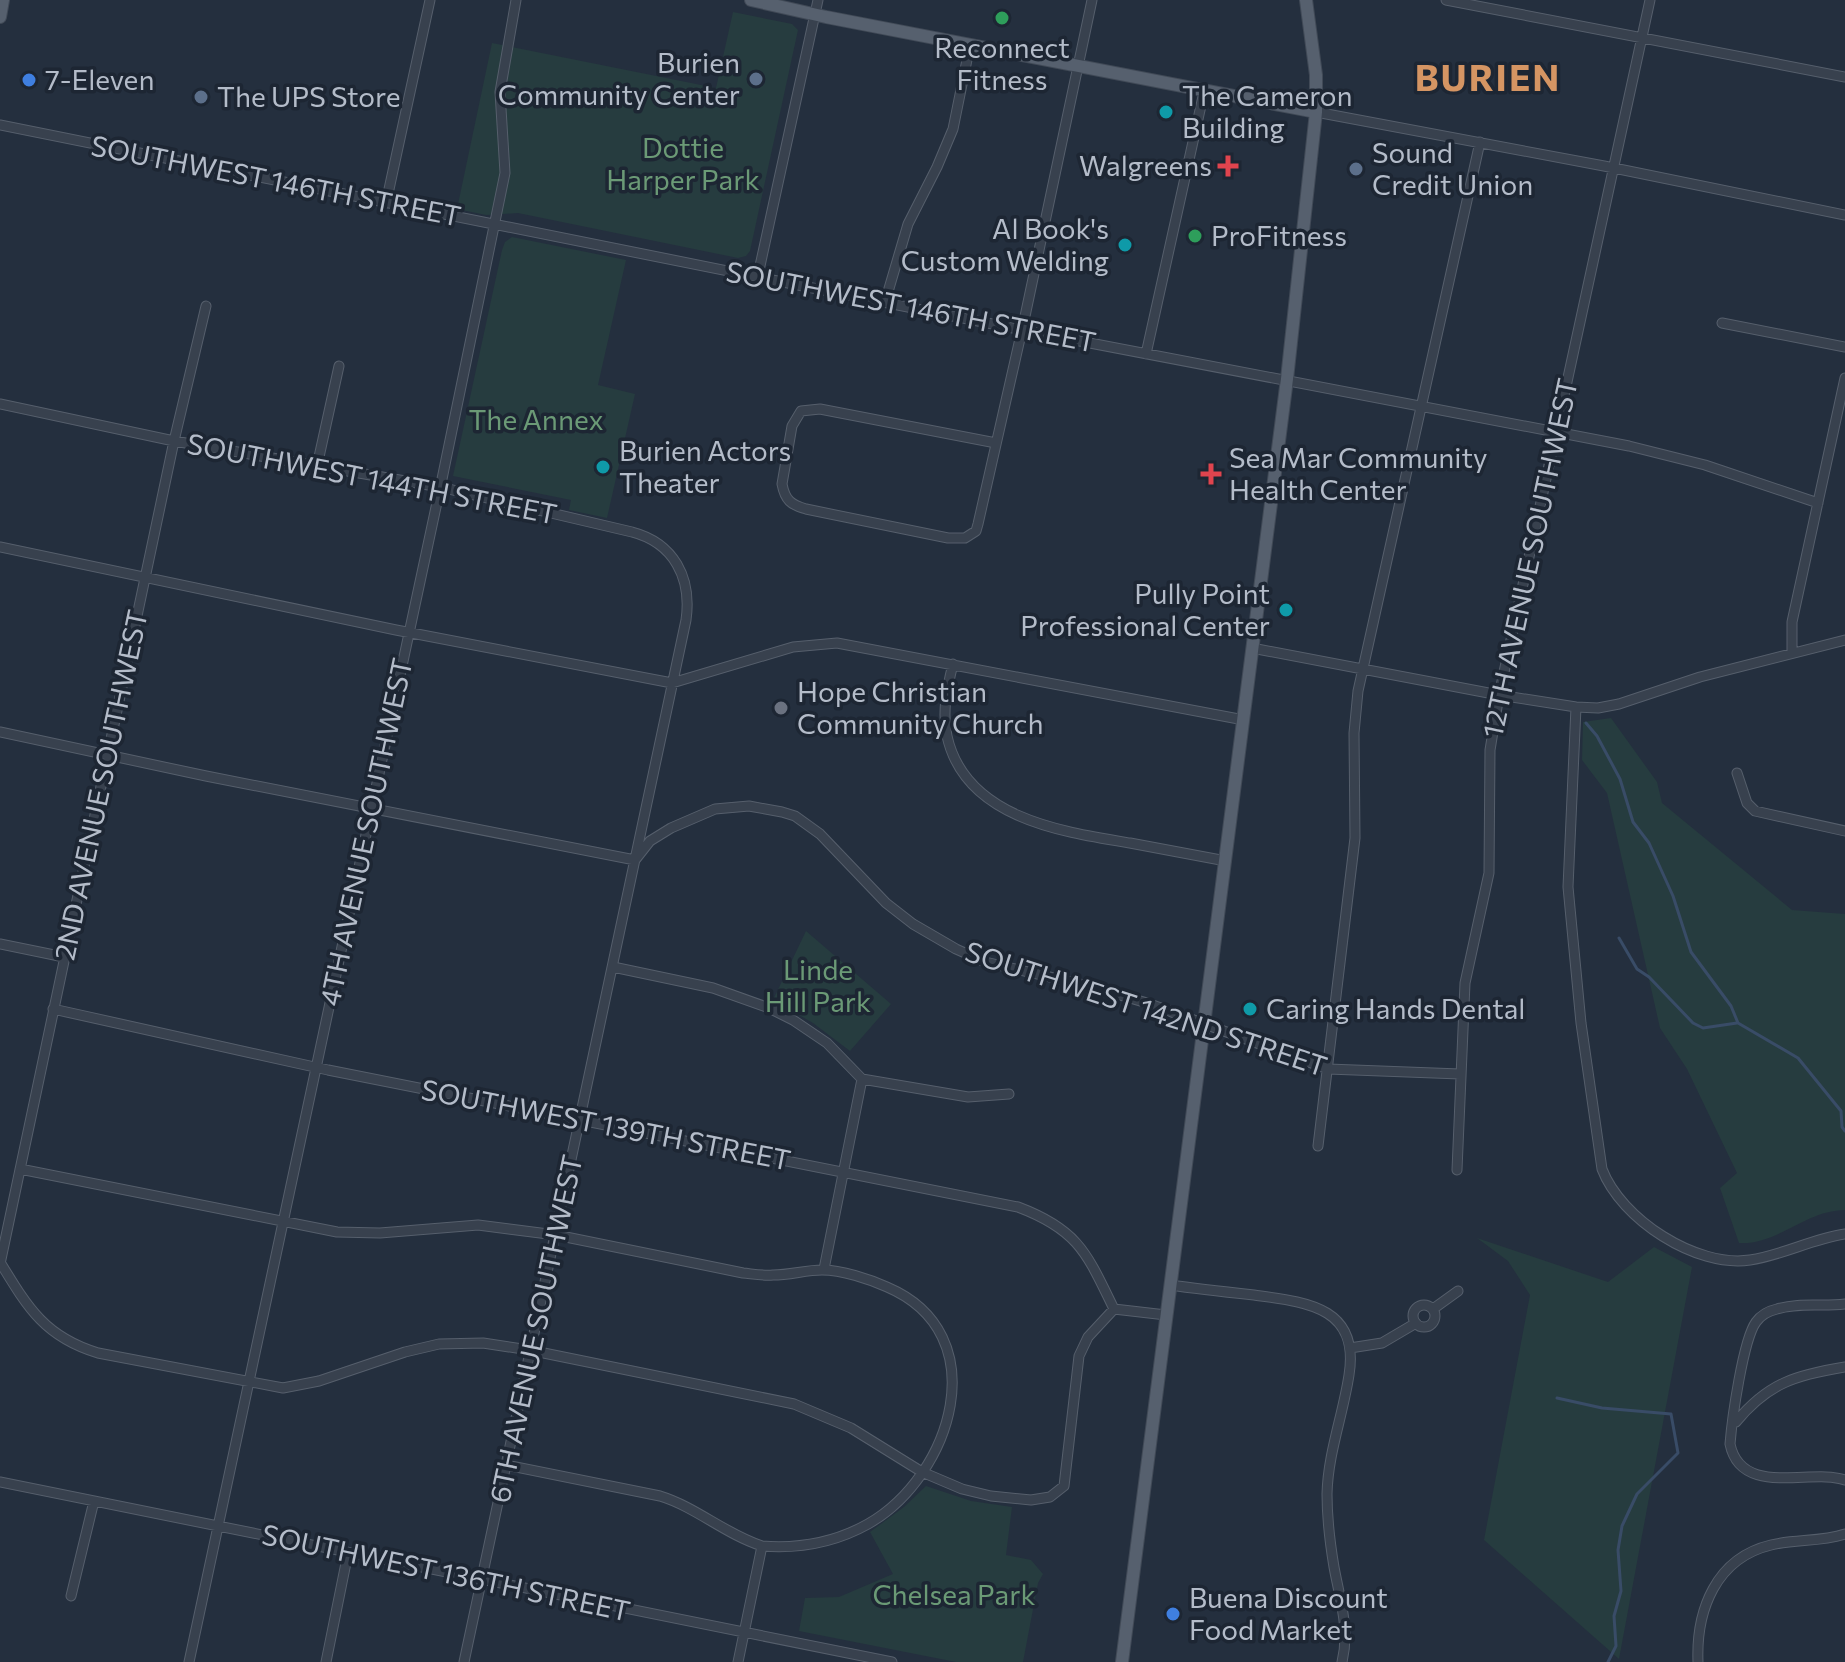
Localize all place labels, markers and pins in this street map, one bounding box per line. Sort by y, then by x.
marker: Reconnect Fitness [993,9,1011,27]
place label: Reconnect Fitness [934,30,1070,96]
place label: Burien Community Center [498,45,740,111]
place label: 7-Eleven [45,62,154,96]
marker: Burien Community Center [747,70,765,88]
marker: 7-Eleven [20,71,38,89]
place label: The Cameron Building [1182,78,1353,144]
place label: The UPS Store [217,79,401,113]
marker: The UPS Store [192,88,210,106]
marker: The Cameron Building [1157,103,1175,121]
place label: Sound Credit Union [1372,135,1533,201]
place label: Walgreens [1079,148,1212,182]
marker: Walgreens [1219,157,1237,175]
marker: Sound Credit Union [1347,160,1365,178]
place label: Al Book's Custom Welding [901,211,1109,277]
place label: ProFitness [1211,218,1347,252]
marker: ProFitness [1186,227,1204,245]
marker: Al Book's Custom Welding [1116,236,1134,254]
place label: Burien Actors Theater [619,433,791,499]
place label: Sea Mar Community Health Center [1229,440,1488,506]
marker: Burien Actors Theater [594,458,612,476]
marker: Sea Mar Community Health Center [1200,463,1222,485]
place label: Pully Point Professional Center [1020,576,1270,642]
marker: Pully Point Professional Center [1277,601,1295,619]
place label: Hope Christian Community Church [797,674,1043,740]
marker: Hope Christian Community Church [772,699,790,717]
place label: Caring Hands Dental [1266,991,1525,1025]
marker: Caring Hands Dental [1241,1000,1259,1018]
place label: Buena Discount Food Market [1189,1580,1388,1646]
marker: Buena Discount Food Market [1164,1605,1182,1623]

